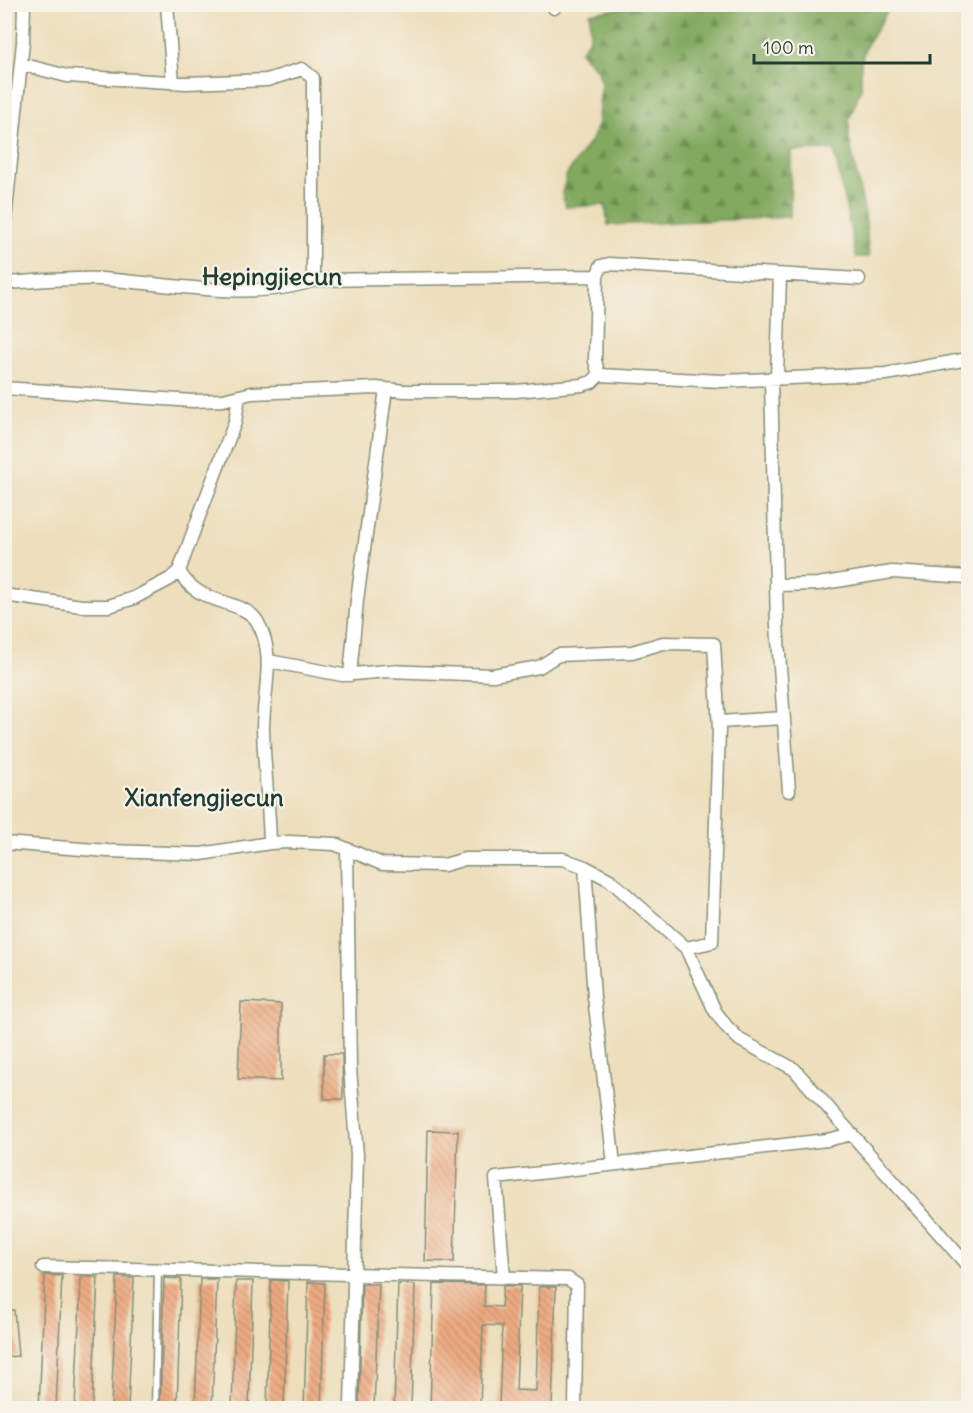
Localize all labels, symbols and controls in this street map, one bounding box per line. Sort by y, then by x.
scale bar [754,27,930,65]
text: 100 m [763,36,814,59]
district label: Hepingjiecun [202,261,342,291]
district label: Xianfengjiecun [124,782,284,812]

